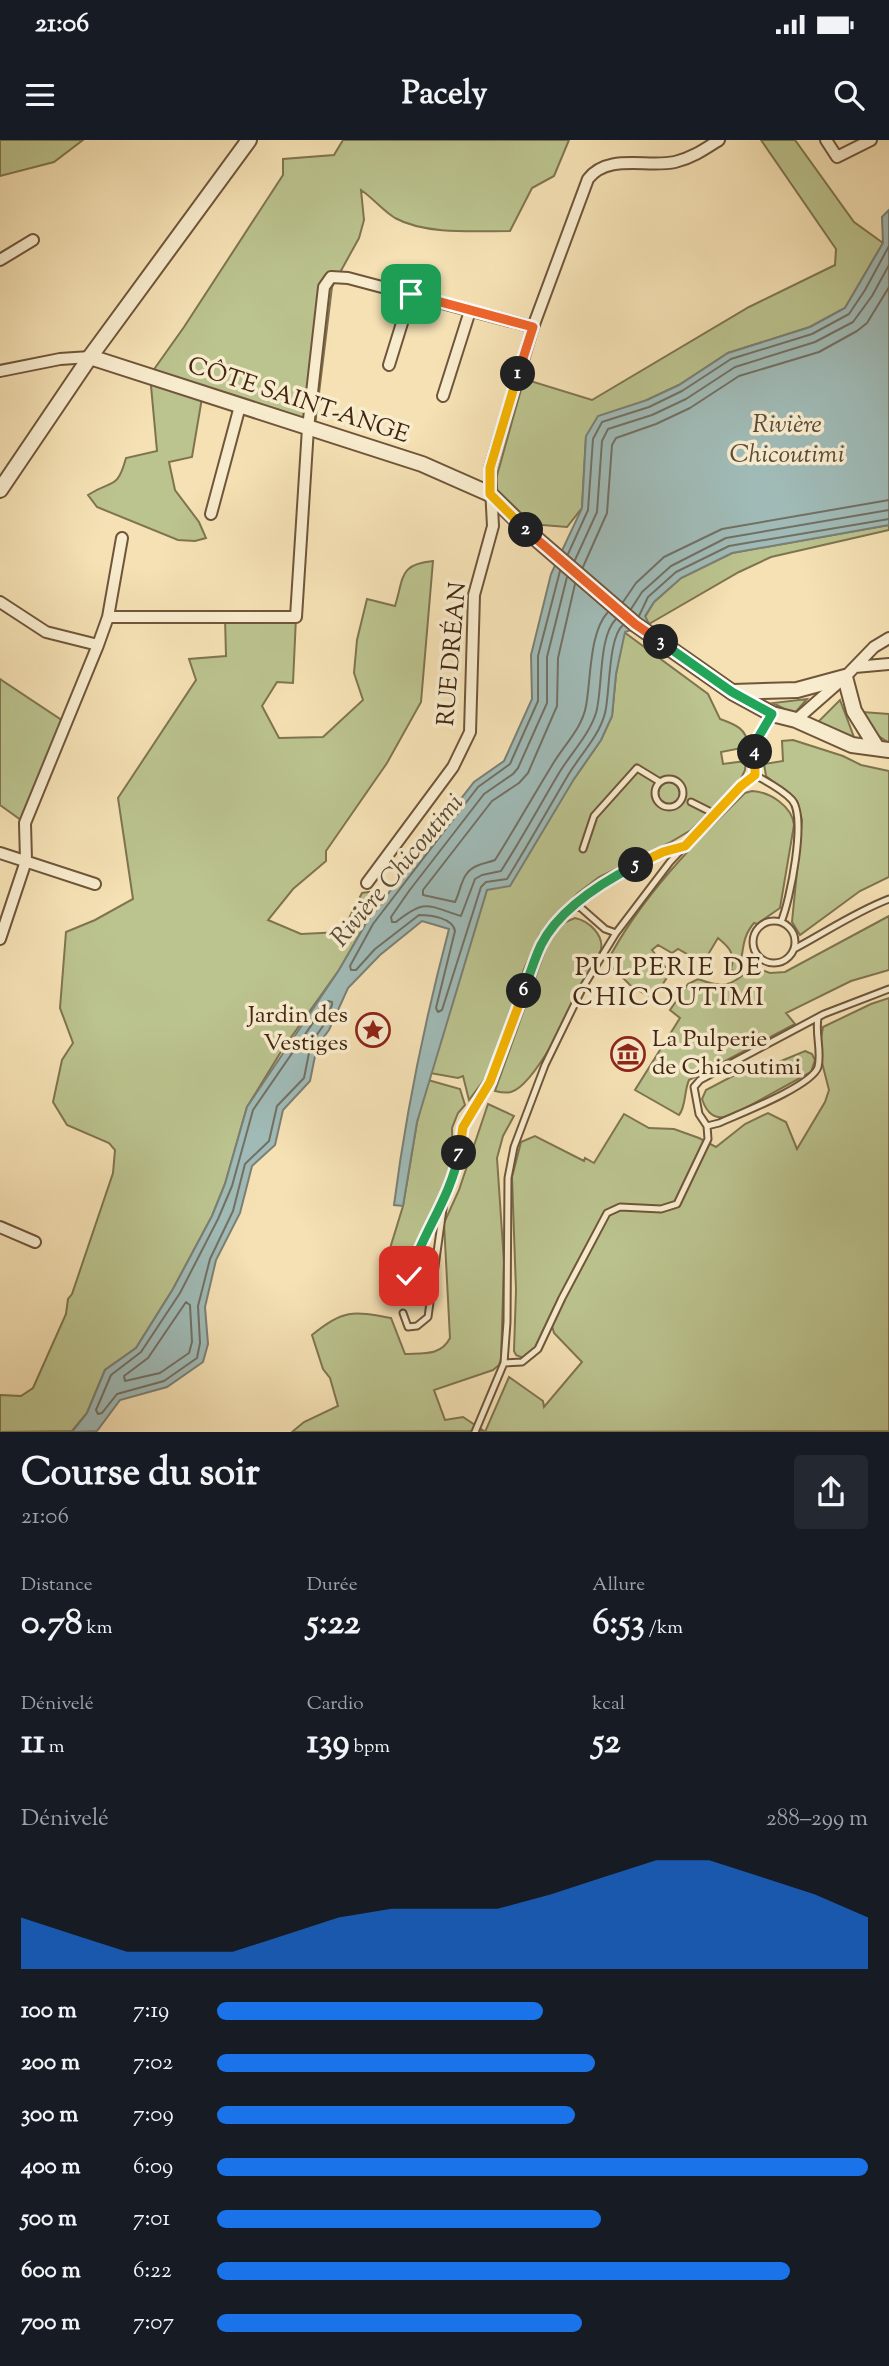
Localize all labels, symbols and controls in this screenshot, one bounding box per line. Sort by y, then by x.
text: 21:06 [35,6,89,43]
text: Pacely [402,72,487,118]
icon: menu [21,76,59,114]
icon: search [830,76,868,114]
pin [381,264,441,324]
icon: arrive [392,275,430,313]
street label: CÔTE SAINT-ANGE [183,349,414,453]
pin: 1 [500,356,536,392]
text: 1 [514,360,521,387]
water label: Rivière Chicoutimi [730,407,844,474]
pin: 2 [508,512,544,548]
text: 2 [521,516,530,543]
street label: RUE DRÉAN [430,581,476,727]
pin: 3 [644,624,678,660]
text: 3 [657,628,664,655]
pin: 4 [738,734,772,770]
text: 4 [750,738,759,765]
water label: Rivière Chicoutimi [323,786,473,956]
pin: 5 [618,848,654,882]
text: 5 [632,851,639,878]
district label: PULPERIE DE CHICOUTIMI [572,950,766,1017]
pin: 6 [506,974,542,1008]
text: 6 [519,977,528,1004]
place label: Jardin des Vestiges [246,999,348,1061]
place icon: Jardin des Vestiges [354,1011,392,1049]
place label: La Pulperie de Chicoutimi [652,1023,801,1085]
museum icon: La Pulperie de Chicoutimi [609,1035,647,1073]
pin: 7 [442,1136,476,1170]
text: 7 [454,1139,463,1166]
pin [379,1246,439,1306]
icon: check [390,1257,428,1295]
text: Course du soir [21,1448,260,1502]
button: share [794,1455,868,1529]
text: 21:06 [21,1501,69,1534]
text: Distance [21,1572,93,1599]
text: Durée [307,1572,357,1599]
text: Allure [592,1572,645,1599]
text: 0.78 [21,1599,82,1650]
text: 5:22 [307,1599,361,1650]
text: 6:53 [592,1599,645,1650]
text: km [82,1615,113,1642]
text: /km [645,1615,683,1642]
text: Dénivelé [21,1691,94,1718]
text: Cardio [307,1691,364,1718]
text: kcal [592,1691,625,1718]
text: 11 [21,1718,45,1769]
text: 139 [307,1718,349,1769]
text: 52 [592,1718,621,1769]
text: m [45,1734,65,1761]
text: bpm [349,1734,390,1761]
text: Dénivelé [21,1803,109,1836]
text: 288–299 m [766,1803,868,1836]
text: 100 m [21,1995,77,2028]
text: 7:19 [133,1995,169,2028]
text: 200 m [21,2047,80,2080]
text: 7:02 [133,2047,173,2080]
text: 300 m [21,2099,78,2132]
text: 7:09 [133,2099,174,2132]
text: 400 m [21,2151,81,2184]
text: 6:09 [133,2151,173,2184]
text: 500 m [21,2203,77,2236]
text: 7:01 [133,2203,170,2236]
text: 600 m [21,2255,81,2288]
text: 6:22 [133,2255,172,2288]
text: 700 m [21,2307,80,2340]
text: 7:07 [133,2307,174,2340]

